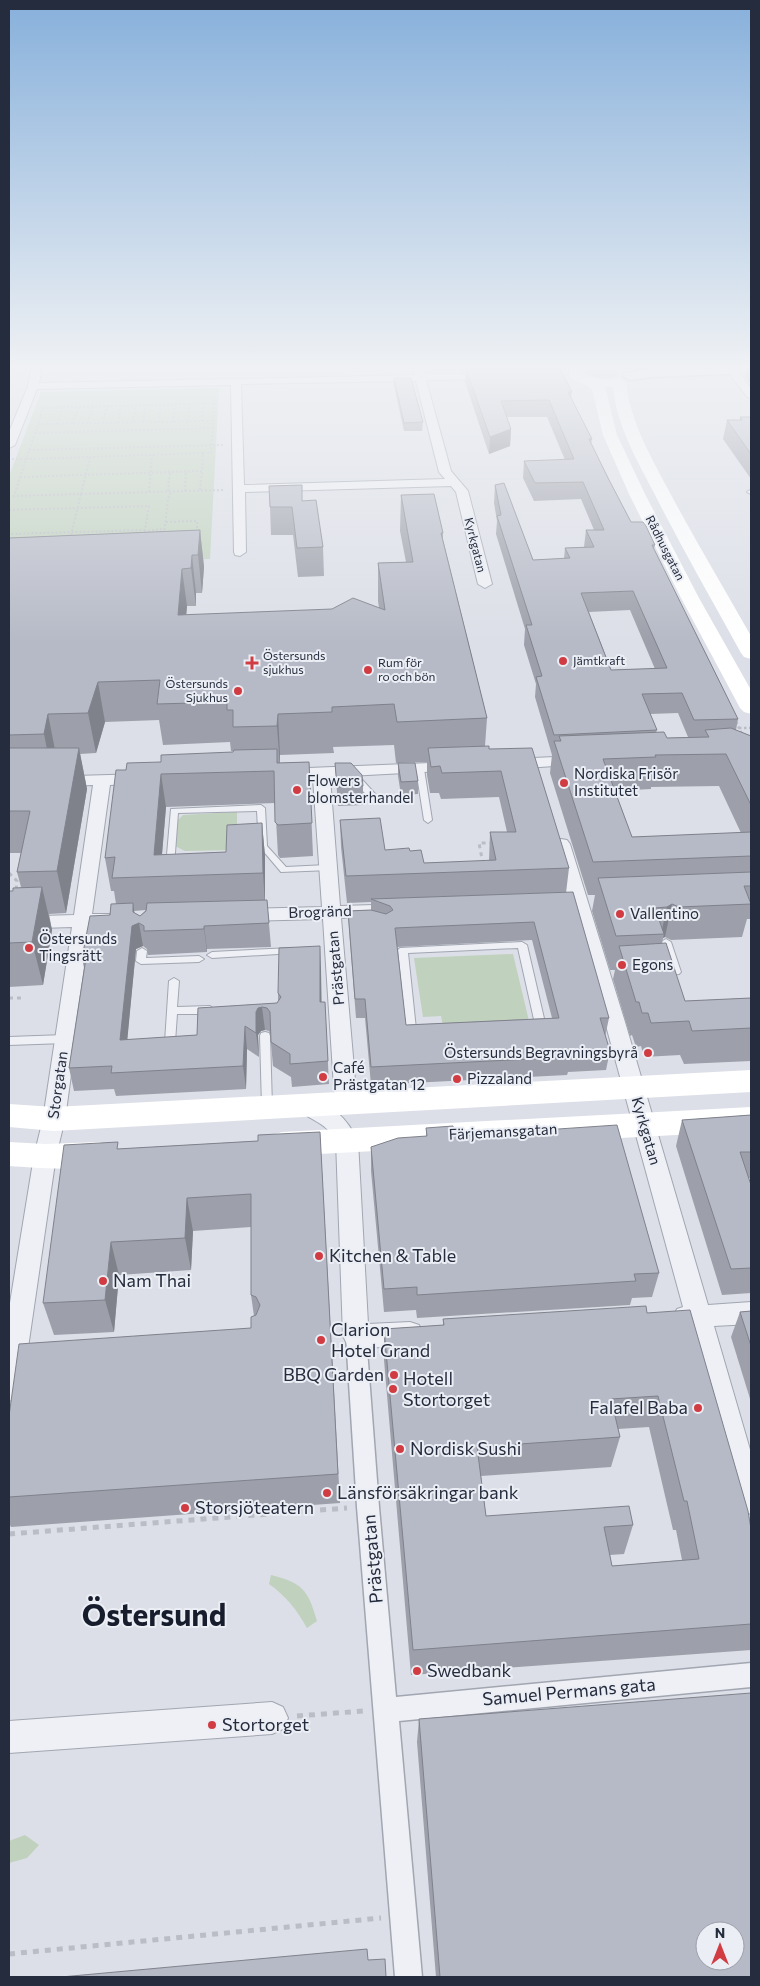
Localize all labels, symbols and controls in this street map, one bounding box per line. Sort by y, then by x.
street label: Rådhusgatan [644,513,688,582]
street label: Kyrkgatan [462,516,490,574]
place label: Östersunds sjukhus [263,648,325,676]
place label: Jämtkraft [573,653,625,668]
place label: Rum för ro och bön [378,655,435,683]
marker: Jämtkraft [557,655,569,667]
marker: Östersunds sjukhus [245,656,259,670]
marker: Rum för ro och bön [362,664,374,676]
place label: Östersunds Sjukhus [166,676,228,704]
marker: Östersunds Sjukhus [232,685,244,697]
place label: Nordiska Frisör Institutet [574,764,678,799]
place label: Flowers blomsterhandel [307,771,414,806]
marker: Nordiska Frisör Institutet [558,777,570,789]
marker: Flowers blomsterhandel [291,784,303,796]
street label: Brogränd [288,901,352,921]
place label: Vallentino [630,904,699,922]
marker: Vallentino [614,908,626,920]
place label: Östersunds Tingsrätt [39,929,117,964]
street label: Prästgatan [323,930,347,1006]
marker: Östersunds Tingsrätt [23,942,35,954]
place label: Egons [632,955,673,973]
marker: Egons [616,959,628,971]
place label: Östersunds Begravningsbyrå [444,1043,638,1061]
marker: Östersunds Begravningsbyrå [642,1047,654,1059]
street label: Storgatan [43,1050,71,1120]
place label: Café Prästgatan 12 [333,1058,425,1093]
place label: Pizzaland [467,1069,532,1087]
marker: Café Prästgatan 12 [317,1071,329,1083]
marker: Pizzaland [451,1073,463,1085]
street label: Kyrkgatan [629,1095,665,1167]
street label: Färjemansgatan [448,1119,558,1143]
place label: Kitchen & Table [329,1244,456,1266]
marker: Kitchen & Table [313,1250,325,1262]
place label: Nam Thai [113,1269,191,1291]
marker: Nam Thai [97,1275,109,1287]
place label: Clarion Hotel Grand [331,1318,430,1361]
marker: Clarion Hotel Grand [315,1334,327,1346]
place label: BBQ Garden [283,1363,384,1385]
place label: Hotell Stortorget [403,1367,490,1410]
marker: BBQ Garden [388,1369,400,1381]
marker: Hotell Stortorget [387,1383,399,1395]
place label: Falafel Baba [589,1396,688,1418]
marker: Falafel Baba [692,1402,704,1414]
place label: Nordisk Sushi [410,1437,521,1459]
marker: Nordisk Sushi [394,1443,406,1455]
place label: Länsförsäkringar bank [337,1481,519,1503]
marker: Länsförsäkringar bank [321,1487,333,1499]
place label: Storsjöteatern [195,1496,314,1518]
marker: Storsjöteatern [179,1502,191,1514]
street label: Prästgatan [357,1514,387,1605]
district label: Östersund [82,1595,226,1632]
place label: Swedbank [427,1659,512,1681]
marker: Swedbank [411,1665,423,1677]
street label: Samuel Permans gata [481,1672,656,1710]
place label: Stortorget [222,1713,309,1735]
marker: Stortorget [206,1719,218,1731]
north arrow [695,1921,745,1971]
text: N [715,1924,725,1941]

